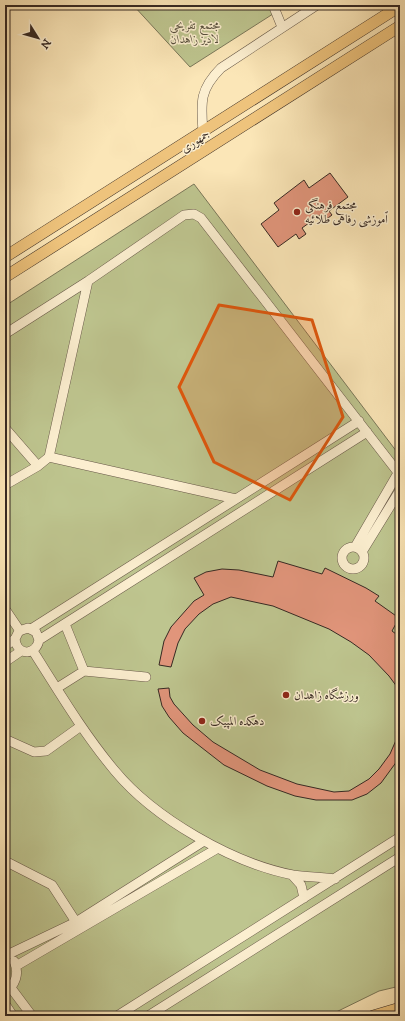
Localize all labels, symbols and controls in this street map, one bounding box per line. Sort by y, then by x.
north arrow [18,18,58,58]
park label: مجتمع تفریحی لادیز زاهدان [169,18,221,47]
text: N [37,36,53,51]
street label: جمهوری [178,127,213,156]
place label: مجتمع فرهنگی ٱموزشی رفاهی طلائیه [305,198,388,228]
marker: مجتمع فرهنگی ٱموزشی رفاهی طلائیه [292,207,302,217]
place label: ورزشگاه زاهدان [294,687,359,703]
marker: ورزشگاه زاهدان [281,690,291,700]
place label: دهکده المپیک [210,714,265,729]
marker: دهکده المپیک [197,716,207,726]

